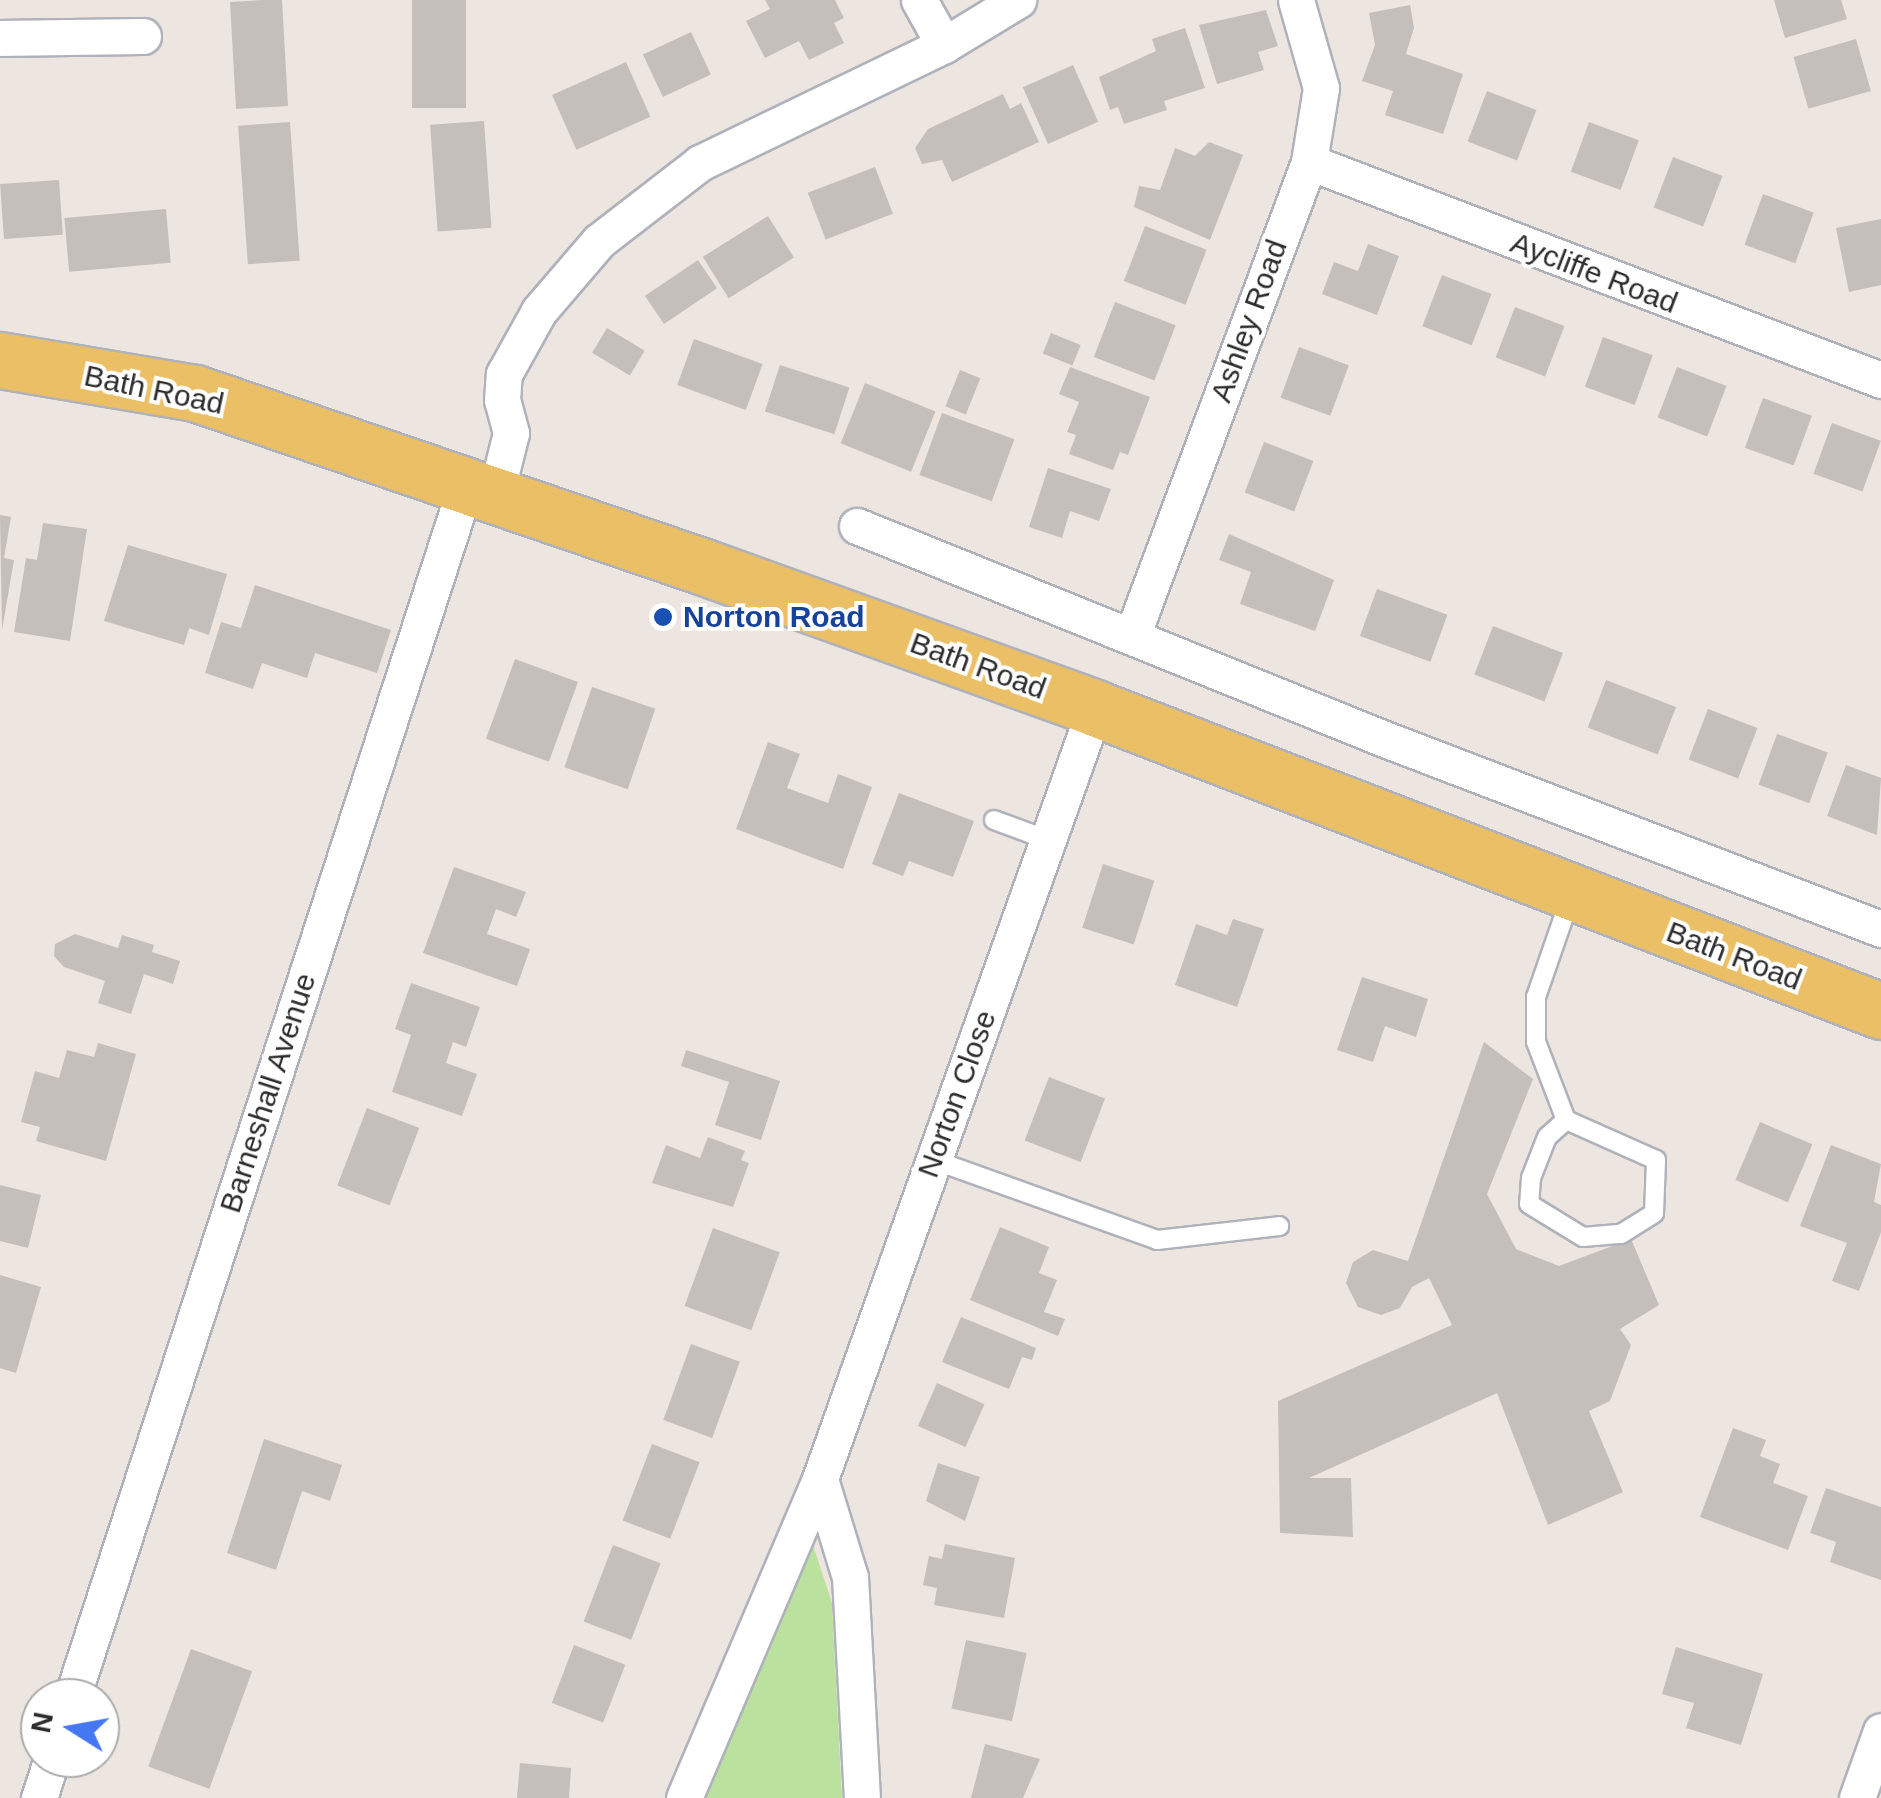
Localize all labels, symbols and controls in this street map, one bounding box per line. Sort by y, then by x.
street label: Aycliffe Road [1506,225,1682,321]
street label: Ashley Road [1203,235,1295,407]
street label: Bath Road [81,358,227,422]
place label: Norton Road [683,599,865,635]
marker: Norton Road [652,606,674,628]
street label: Bath Road [905,625,1051,707]
street label: Bath Road [1661,914,1807,998]
street label: Barneshall Avenue [212,968,324,1218]
street label: Norton Close [910,1006,1004,1182]
north arrow [20,1678,120,1778]
text: N [25,1710,59,1735]

